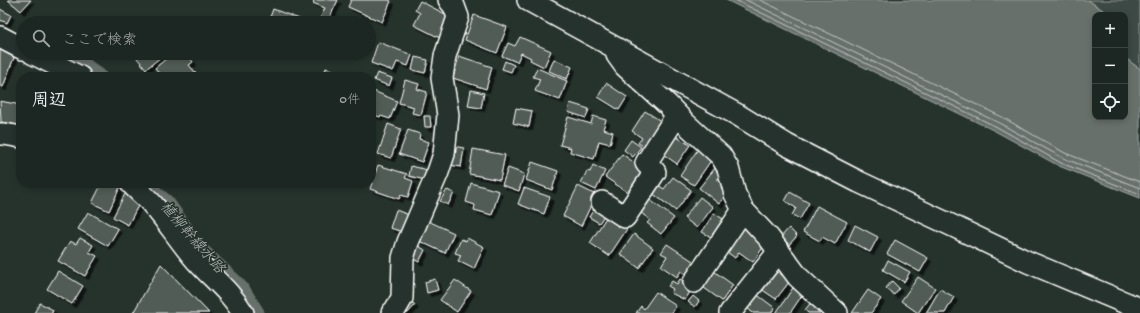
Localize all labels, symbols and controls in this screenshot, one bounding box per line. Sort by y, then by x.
map controls [1092,12,1128,120]
button: + [1092,12,1128,48]
search box [16,16,376,60]
icon: search [30,27,52,49]
text: ここで検索 [62,32,137,50]
button: − [1092,48,1128,84]
button: locate [1092,84,1128,120]
text: 周辺 [32,92,66,112]
text: 0件 [340,93,360,108]
water label: 植柳幹線水路 [155,198,229,279]

